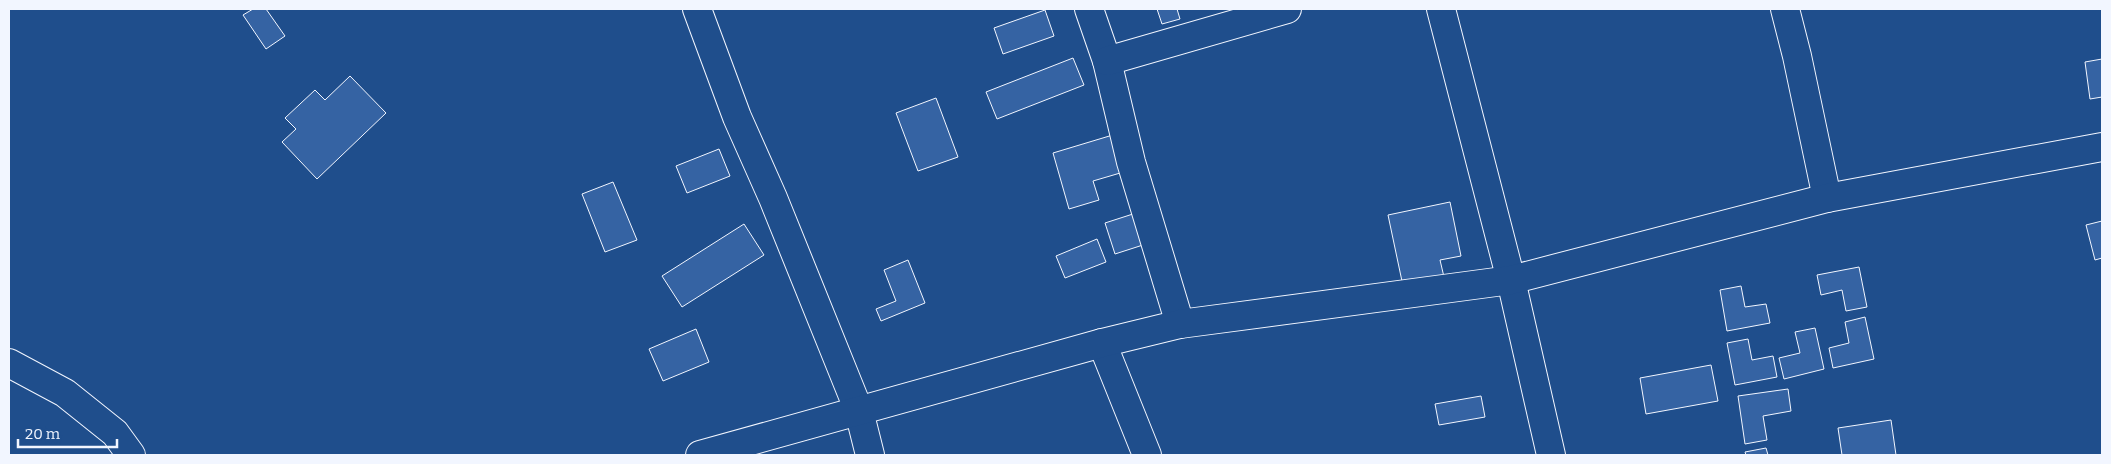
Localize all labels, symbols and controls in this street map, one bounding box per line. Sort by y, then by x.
scale bar [18,416,116,448]
text: 20 m [25,425,61,443]

